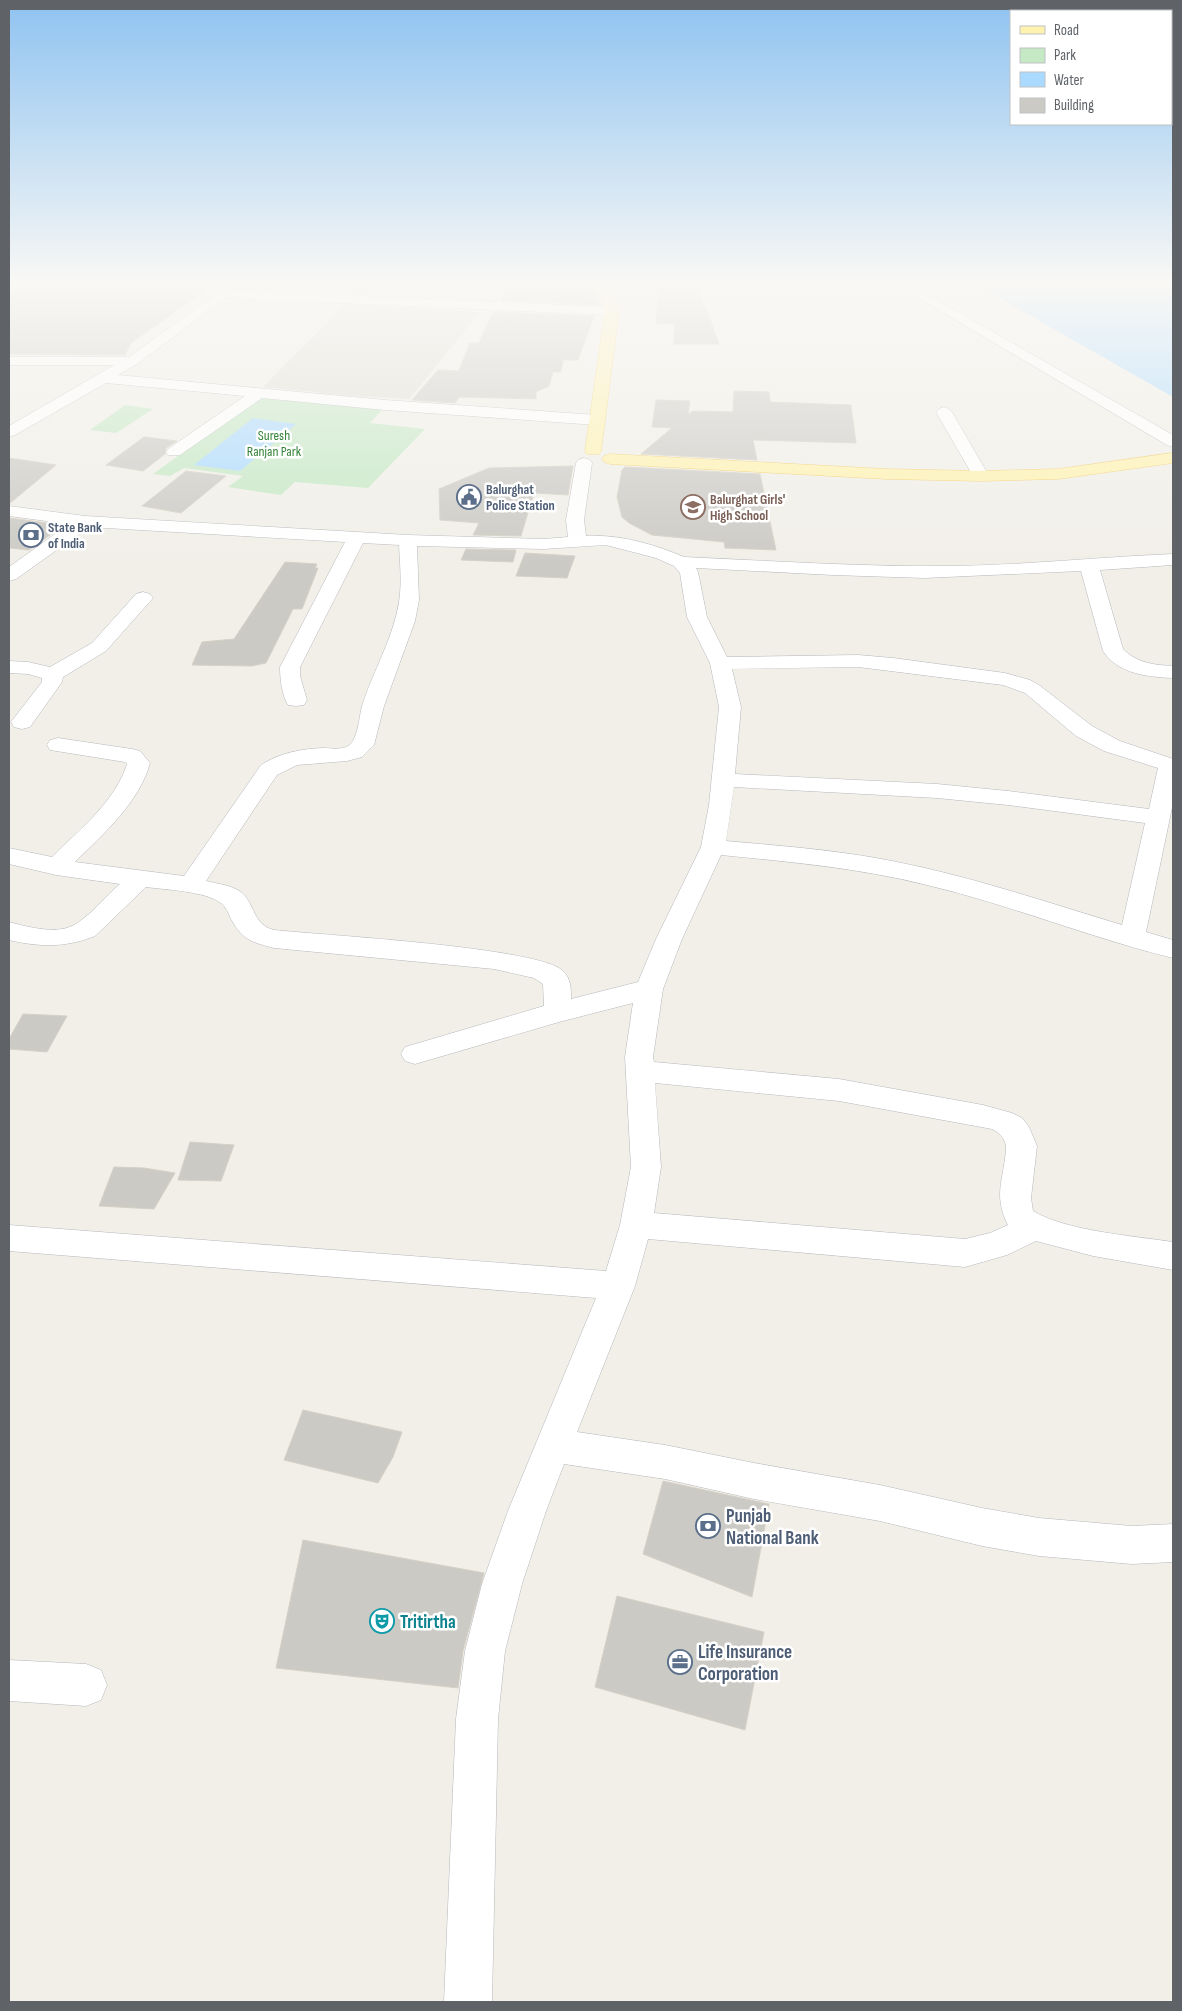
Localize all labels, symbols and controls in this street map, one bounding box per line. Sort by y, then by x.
legend [1010,10,1172,125]
text: Road [1054,21,1079,40]
text: Park [1054,46,1076,65]
text: Water [1054,71,1085,90]
text: Building [1054,96,1094,115]
park label: Suresh Ranjan Park [247,427,302,460]
place label: Balurghat Police Station [486,481,555,514]
public building icon: Balurghat Police Station [456,484,482,510]
place label: Balurghat Girls' High School [710,491,786,524]
school or university icon: Balurghat Girls' High School [680,494,706,520]
place label: State Bank of India [48,519,102,552]
bank icon: State Bank of India [18,522,44,548]
place label: Punjab National Bank [726,1505,819,1550]
bank icon: Punjab National Bank [695,1513,721,1539]
theatre icon: Tritirtha [369,1608,395,1634]
place label: Tritirtha [400,1611,456,1634]
place label: Life Insurance Corporation [698,1641,792,1686]
office icon: Life Insurance Corporation [667,1649,693,1675]

